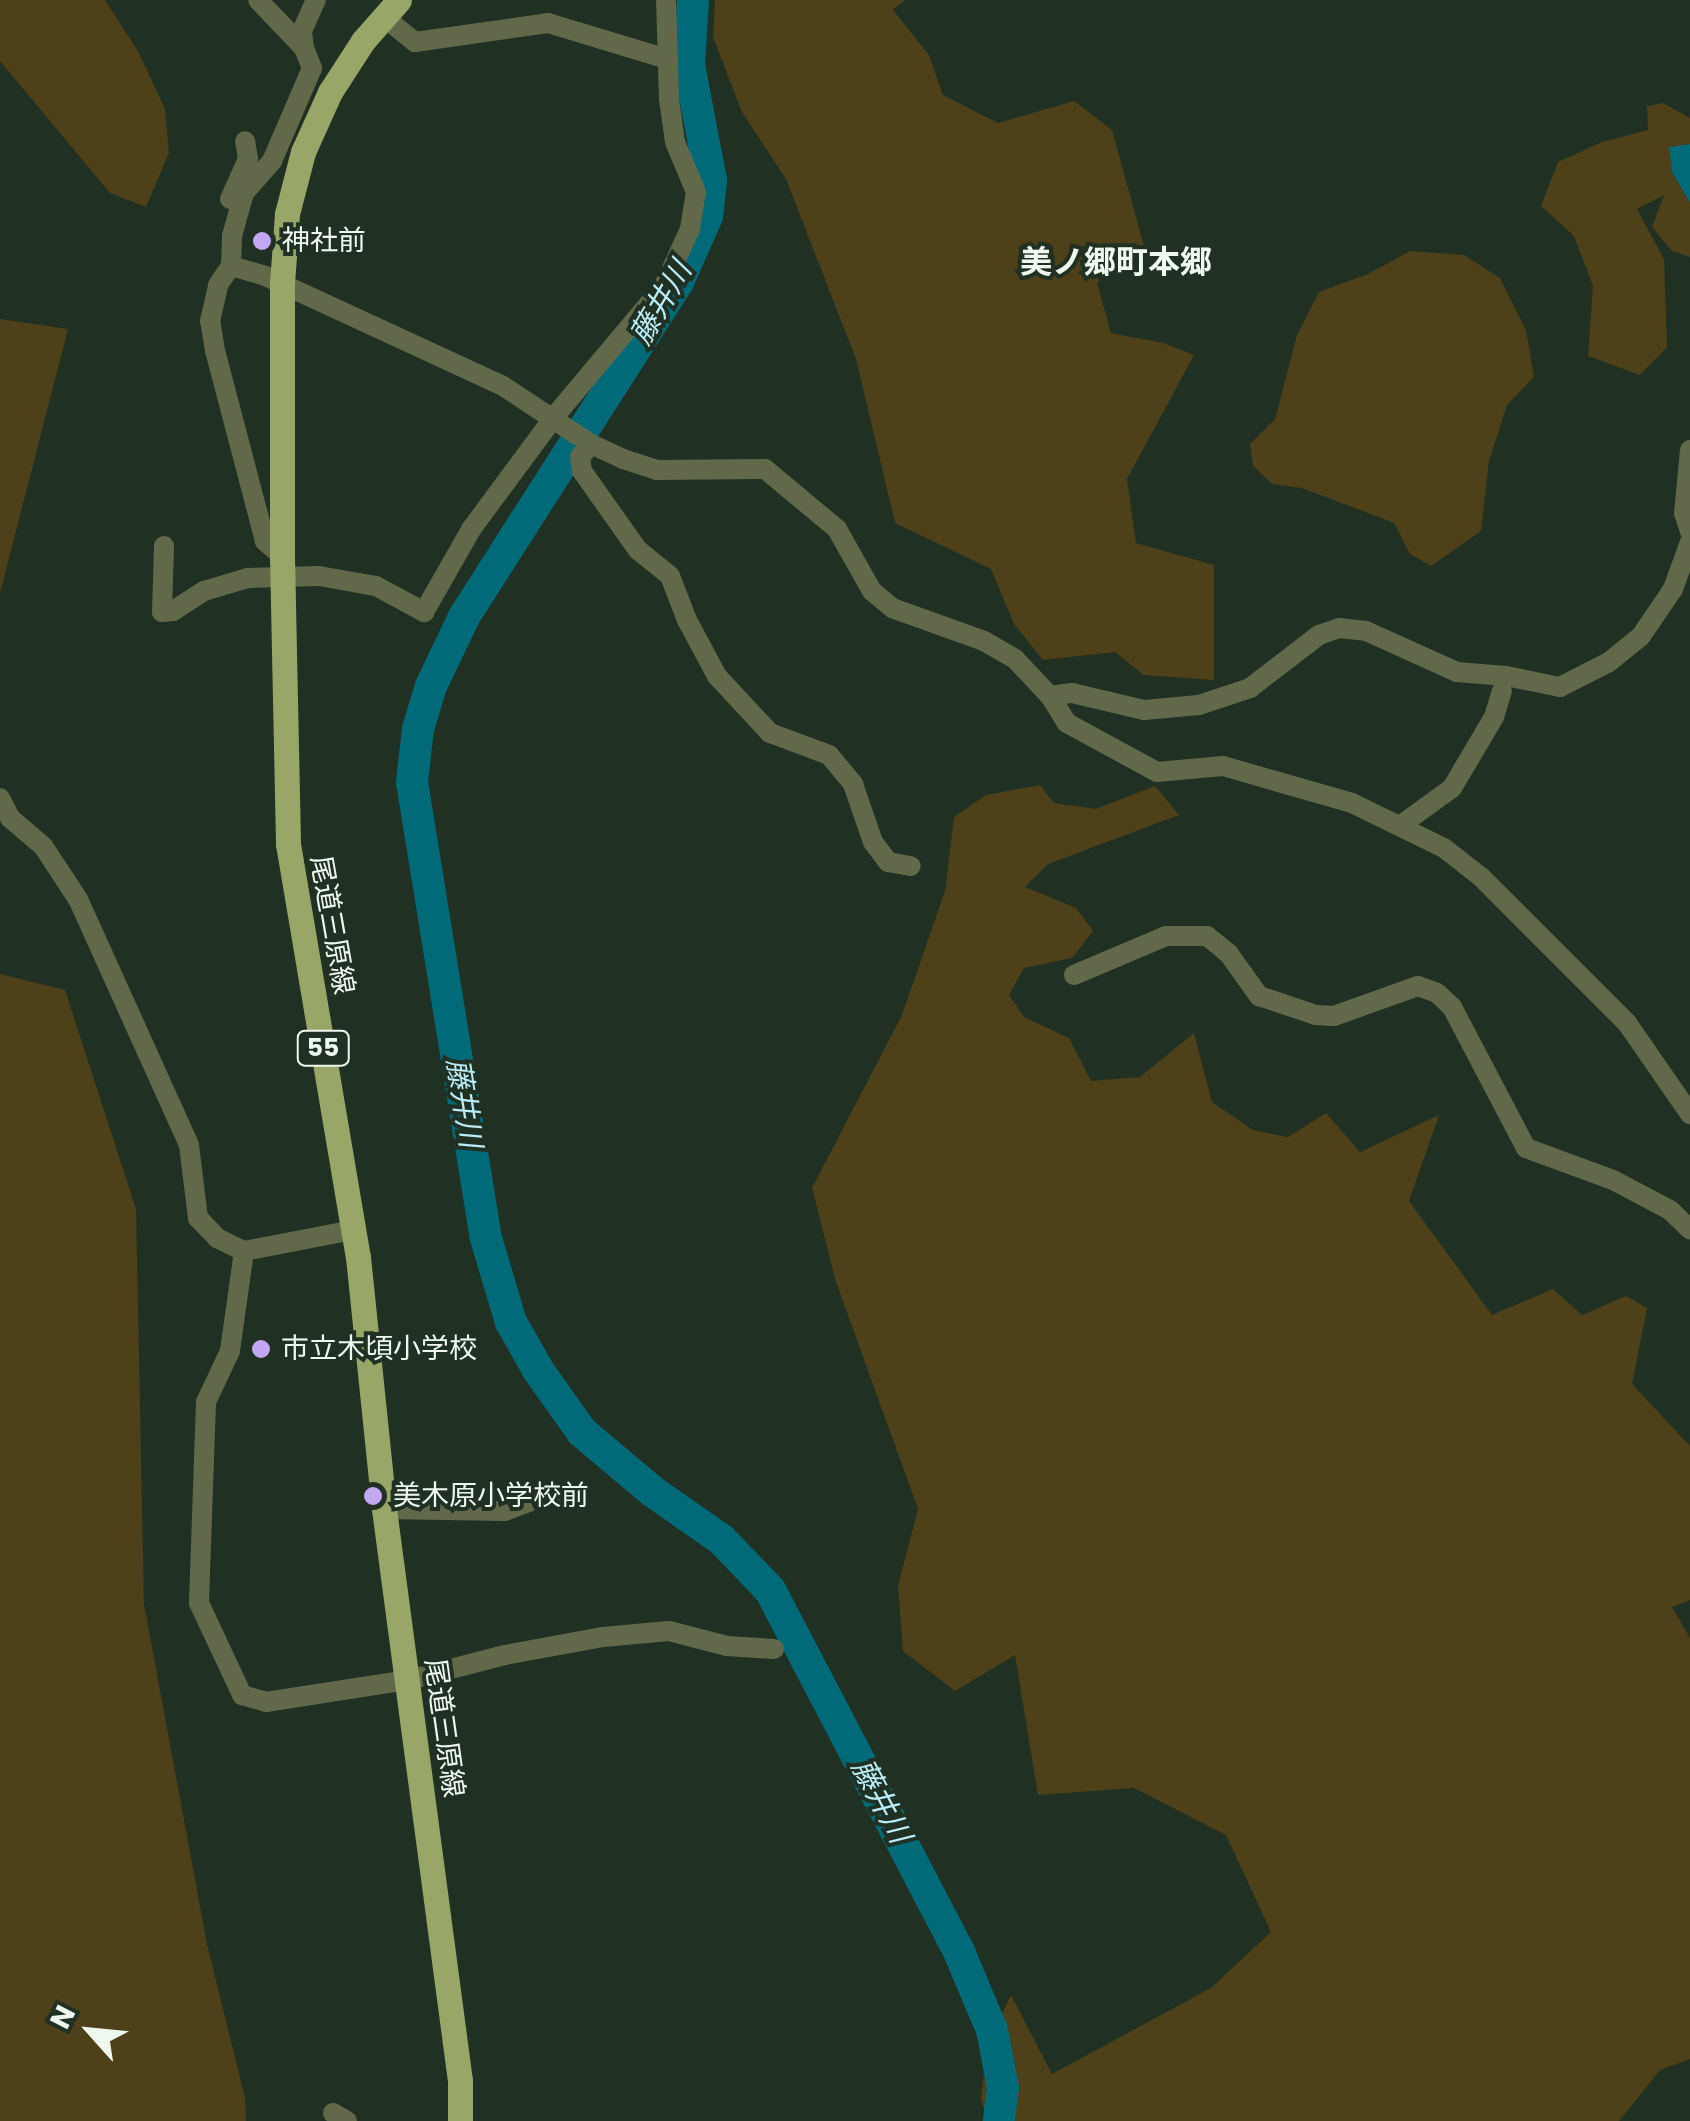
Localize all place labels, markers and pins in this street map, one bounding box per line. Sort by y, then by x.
place label: 神社前 [282,224,366,258]
marker: 神社前 [251,230,273,252]
place label: 市立木頃小学校 [281,1332,477,1366]
marker: 市立木頃小学校 [250,1338,272,1360]
place label: 美木原小学校前 [393,1479,589,1513]
marker: 美木原小学校前 [362,1485,384,1507]

